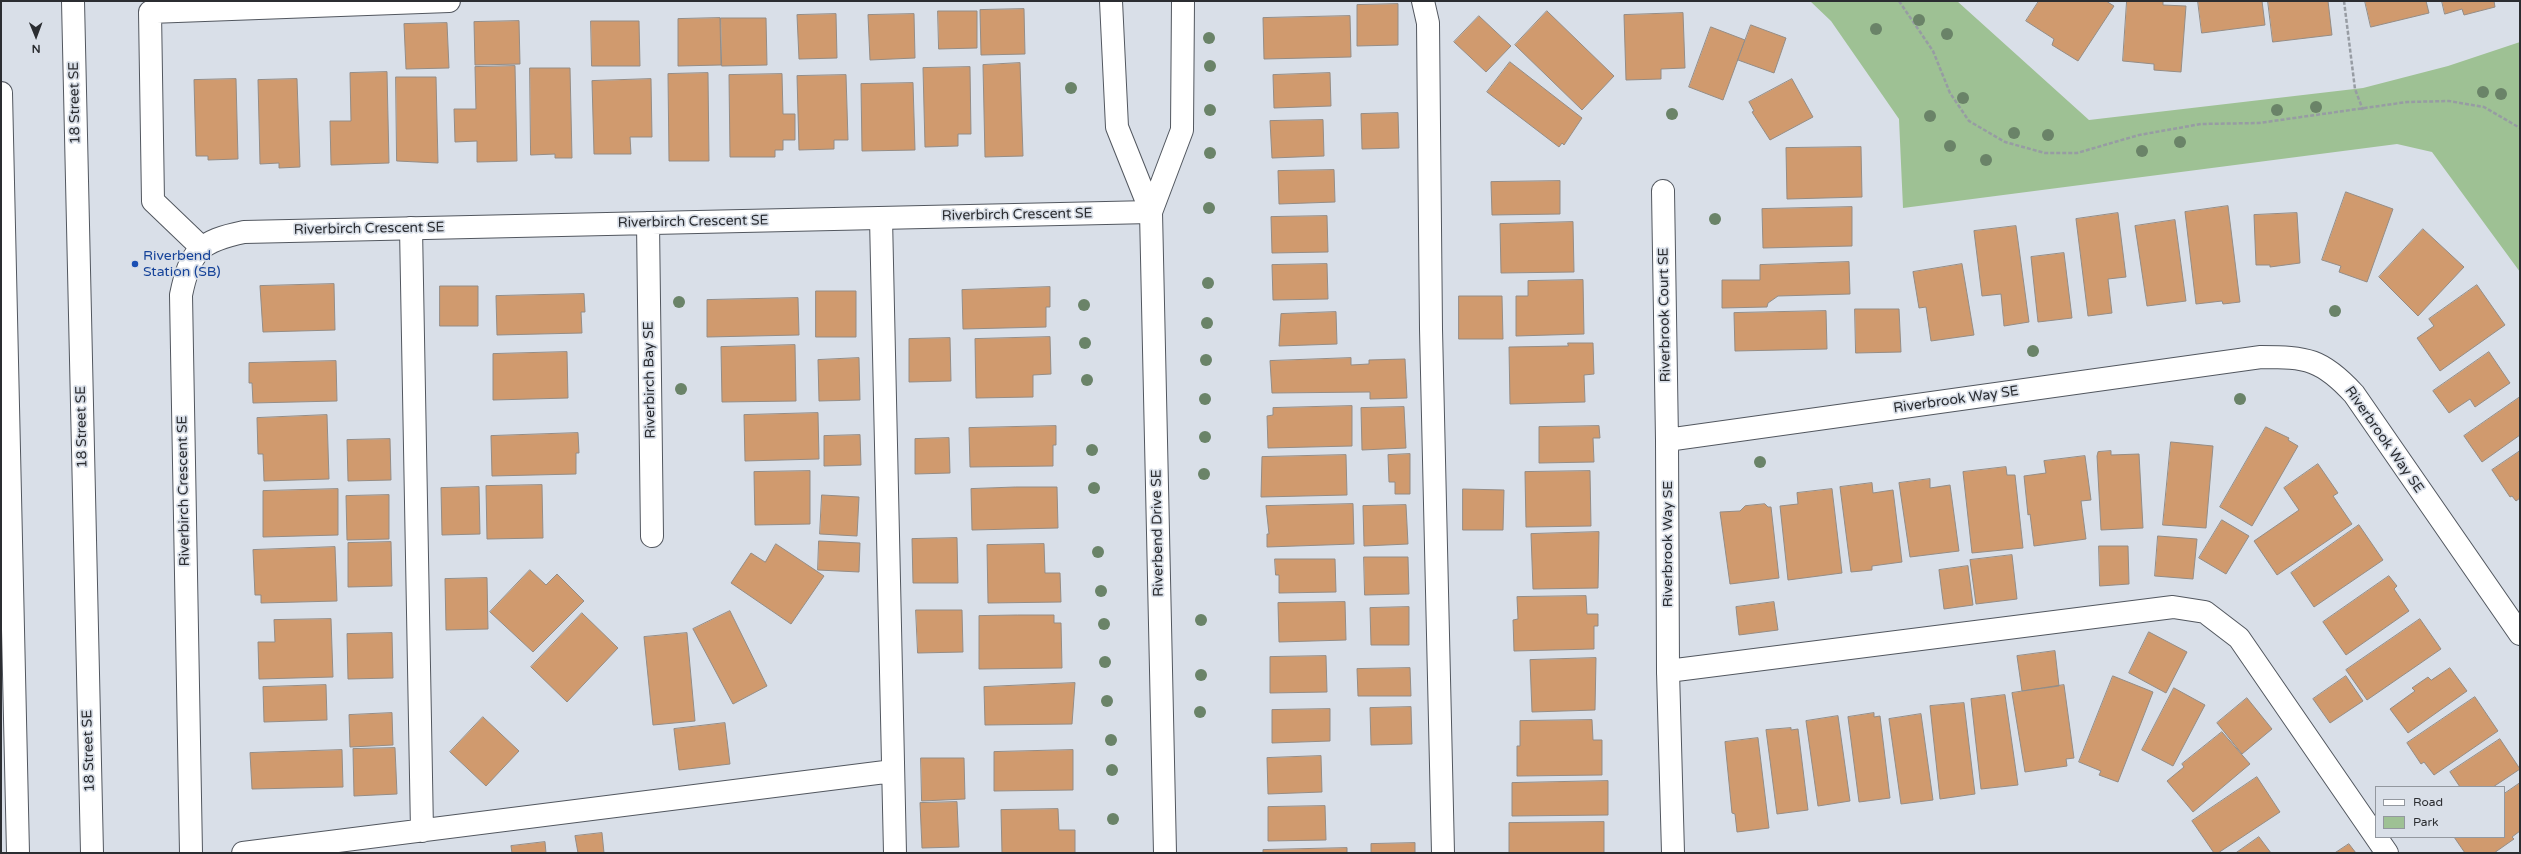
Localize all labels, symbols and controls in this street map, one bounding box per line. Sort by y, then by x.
north arrow [16,16,56,56]
text: N [32,42,41,55]
street label: 18 Street SE [66,62,84,144]
street label: Riverbirch Crescent SE [941,205,1093,225]
street label: Riverbirch Crescent SE [617,212,769,232]
street label: Riverbirch Crescent SE [293,219,445,239]
street label: Riverbrook Court SE [1655,247,1675,383]
place label: Riverbend Station (SB) [143,248,221,280]
marker: Riverbend Station (SB) [130,259,140,269]
street label: Riverbirch Bay SE [641,321,659,439]
street label: Riverbrook Way SE [1892,383,2020,417]
street label: Riverbrook Way SE [2341,383,2427,497]
street label: 18 Street SE [73,386,91,468]
street label: Riverbirch Crescent SE [174,415,194,567]
street label: Riverbend Drive SE [1148,469,1168,597]
street label: Riverbrook Way SE [1660,481,1676,607]
street label: 18 Street SE [79,710,99,792]
legend [2375,786,2505,838]
text: Road [2413,795,2443,809]
text: Park [2413,815,2439,829]

